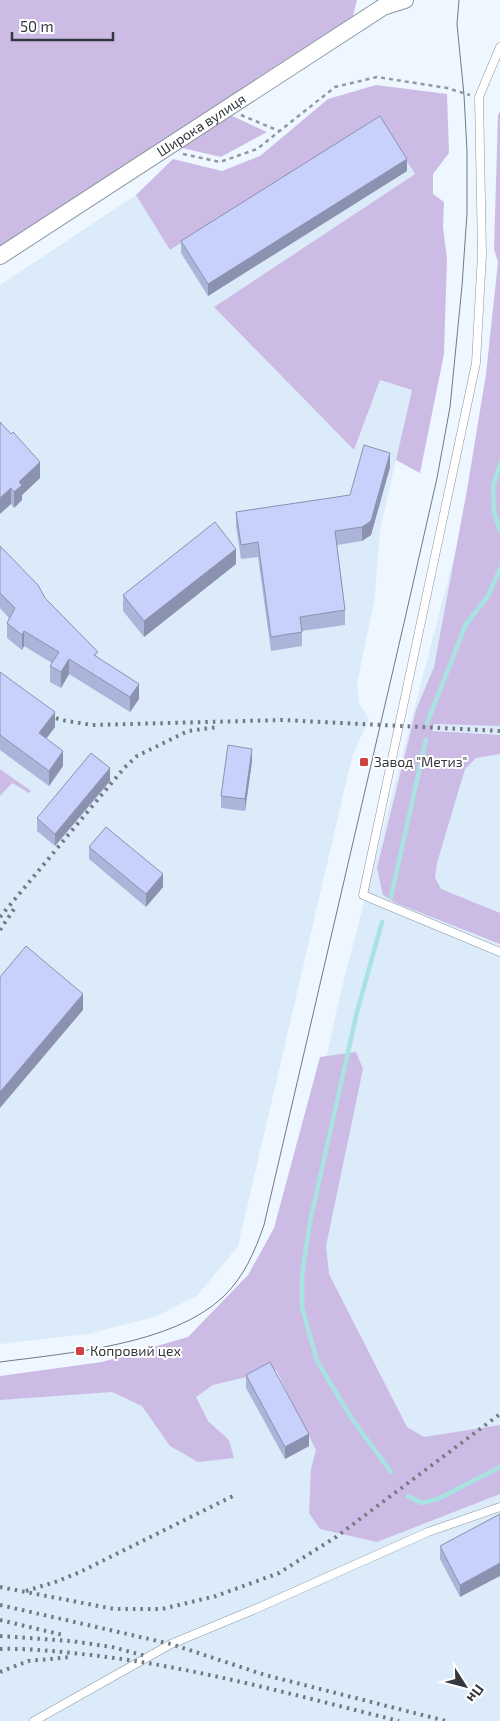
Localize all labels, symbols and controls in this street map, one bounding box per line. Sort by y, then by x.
scale bar [12,10,114,42]
text: 50 m [20,17,54,35]
street label: Широка вулиця [153,90,249,160]
place label: Завод "Метиз" [374,753,467,770]
marker: Завод "Метиз" [358,756,370,768]
place label: Копровий цех [90,1342,181,1359]
marker: Копровий цех [74,1345,86,1357]
north arrow [440,1661,490,1711]
text: Пн [464,1682,488,1706]

